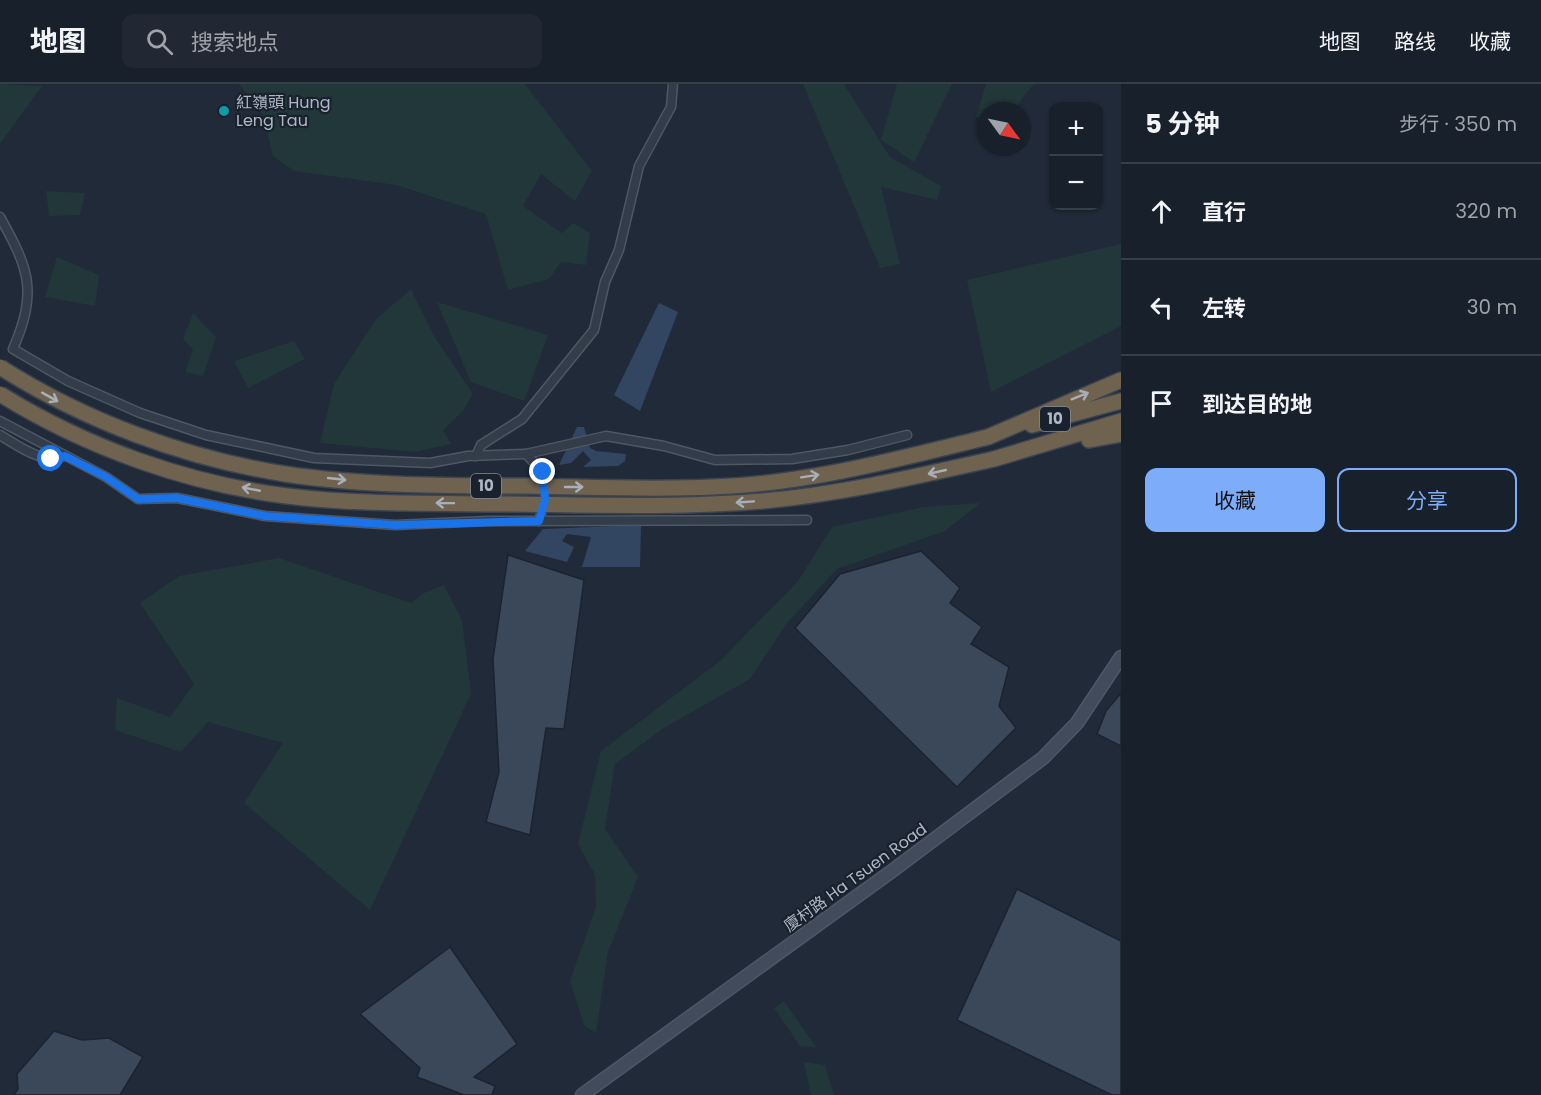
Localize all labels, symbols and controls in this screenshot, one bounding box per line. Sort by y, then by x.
search box [122,14,542,68]
text: 地图 [30,22,86,61]
icon: search [143,25,176,58]
text: 搜索地点 [191,27,279,58]
text: 地图 [1319,27,1361,56]
text: 路线 [1394,27,1436,56]
text: 收藏 [1469,27,1511,56]
place label: 紅嶺頭 Hung Leng Tau [236,91,331,132]
north arrow [977,102,1031,156]
map controls [1049,102,1103,210]
button: + [1049,102,1103,156]
marker: 紅嶺頭 Hung Leng Tau [217,104,231,118]
text: 5 分钟 [1145,106,1219,142]
text: 步行 · 350 m [1399,110,1517,138]
button: − [1049,156,1103,210]
icon: ahead [1145,195,1178,228]
text: 直行 [1202,197,1246,228]
text: 320 m [1455,197,1517,225]
icon: left [1145,291,1178,324]
text: 左转 [1202,293,1246,324]
text: 30 m [1467,293,1517,321]
icon: arrive [1145,387,1178,420]
text: 到达目的地 [1202,389,1312,420]
one-way arrow [1070,390,1089,401]
one-way arrow [41,392,59,403]
road number: 10 [1040,407,1070,431]
route start [37,445,63,471]
route end [529,458,555,484]
one-way arrow [928,466,947,478]
button: 收藏 [1145,468,1325,532]
button: 分享 [1337,468,1517,532]
one-way arrow [799,470,819,481]
one-way arrow [326,474,346,485]
road number: 10 [471,474,501,498]
one-way arrow [563,481,583,493]
one-way arrow [242,483,261,494]
one-way arrow [436,497,456,509]
one-way arrow [736,497,755,508]
street label: 廈村路 Ha Tsuen Road [779,818,932,937]

